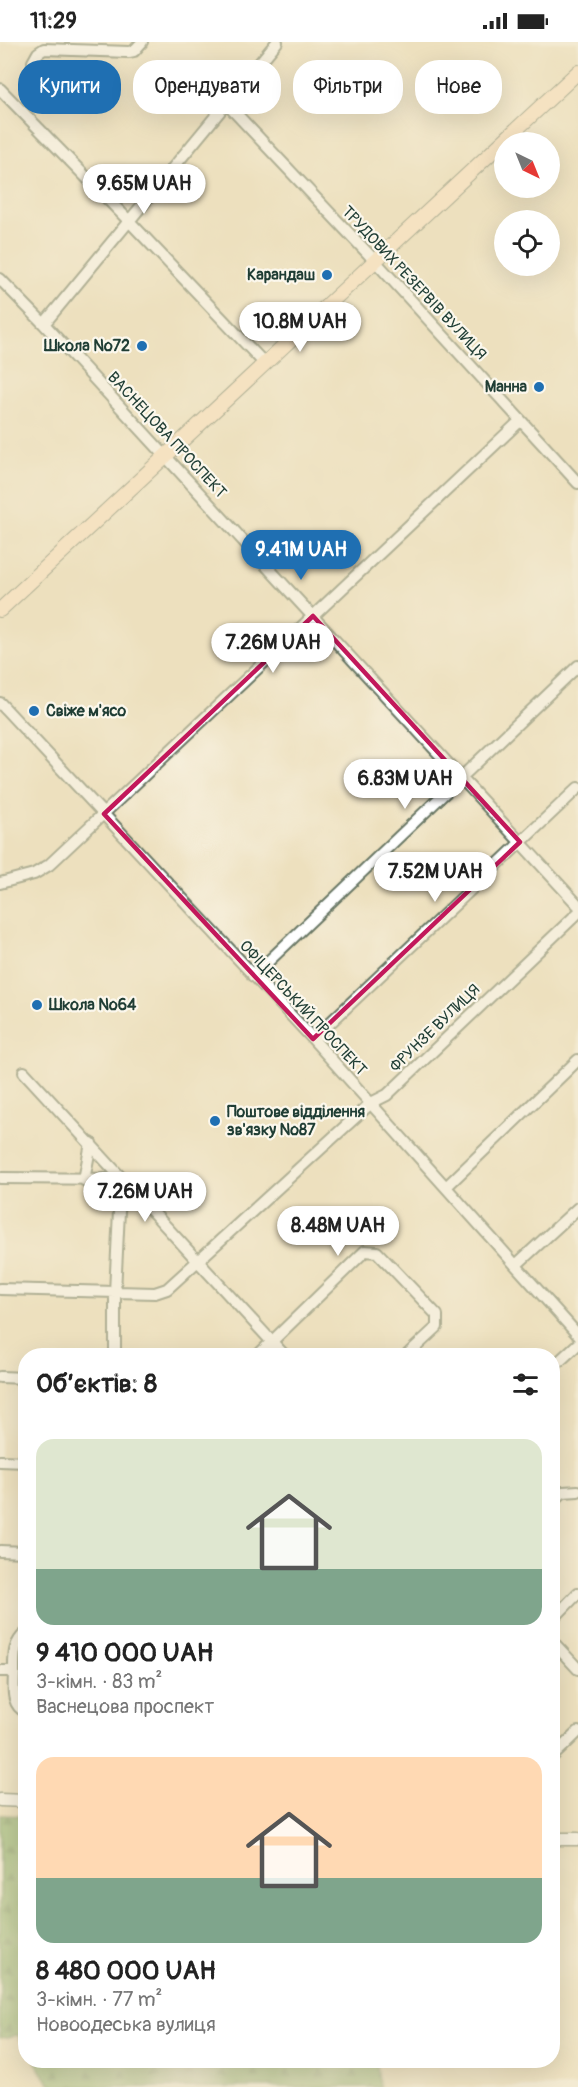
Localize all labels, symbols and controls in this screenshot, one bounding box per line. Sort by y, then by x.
text: 11:29 [30,7,77,35]
chip: Купити [18,60,121,114]
chip: Орендувати [133,60,281,114]
chip: Фільтри [293,60,403,114]
chip: Нове [415,60,502,114]
north arrow [494,132,560,198]
map controls [494,132,560,276]
pin: 9.65M UAH [75,164,213,215]
text: 9.65M UAH [97,171,191,196]
street label: ТРУДОВИХ РЕЗЕРВІВ ВУЛИЦЯ [337,202,491,364]
button: locate [494,210,560,276]
place label: Карандаш [247,265,315,285]
marker: Карандаш [320,268,334,282]
pin: 10.8M UAH [231,302,369,353]
text: 10.8M UAH [253,309,347,334]
place label: Школа №72 [43,336,130,356]
marker: Школа №72 [135,339,149,353]
street label: ВАСНЕЦОВА ПРОСПЕКТ [103,368,231,503]
place label: Манна [485,377,528,397]
marker: Манна [532,380,546,394]
pin: 9.41M UAH [232,530,370,581]
text: 9.41M UAH [255,537,347,562]
pin: 7.26M UAH [204,623,342,674]
text: 7.26M UAH [225,630,321,655]
place label: Свіже м'ясо [46,701,127,721]
marker: Свіже м'ясо [27,704,41,718]
pin: 6.83M UAH [336,759,474,810]
text: 6.83M UAH [358,766,452,791]
pin: 7.52M UAH [366,852,504,903]
text: 7.52M UAH [388,859,482,884]
street label: ОФІЦЕРСЬКИЙ ПРОСПЕКТ [235,936,371,1080]
street label: ФРУНЗЕ ВУЛИЦЯ [386,980,484,1076]
place label: Школа №64 [48,995,137,1015]
marker: Школа №64 [30,998,44,1012]
place label: Поштове відділення зв'язку №87 [227,1102,365,1140]
marker: Поштове відділення зв'язку №87 [208,1114,222,1128]
pin: 7.26M UAH [76,1172,214,1223]
text: 7.26M UAH [97,1179,193,1204]
pin: 8.48M UAH [269,1206,407,1257]
text: 8.48M UAH [291,1213,385,1238]
text: Об’єктів: 8 [36,1368,157,1400]
icon: filters [509,1368,542,1401]
icon: home [235,1478,343,1586]
text: 9 410 000 UAH [36,1637,213,1669]
text: 3-кімн. · 83 m² [36,1669,162,1694]
text: Васнецова проспект [36,1694,214,1719]
icon: home [235,1796,343,1904]
text: 8 480 000 UAH [36,1955,216,1987]
text: 3-кімн. · 77 m² [36,1987,162,2012]
text: Новоодеська вулиця [36,2012,216,2037]

